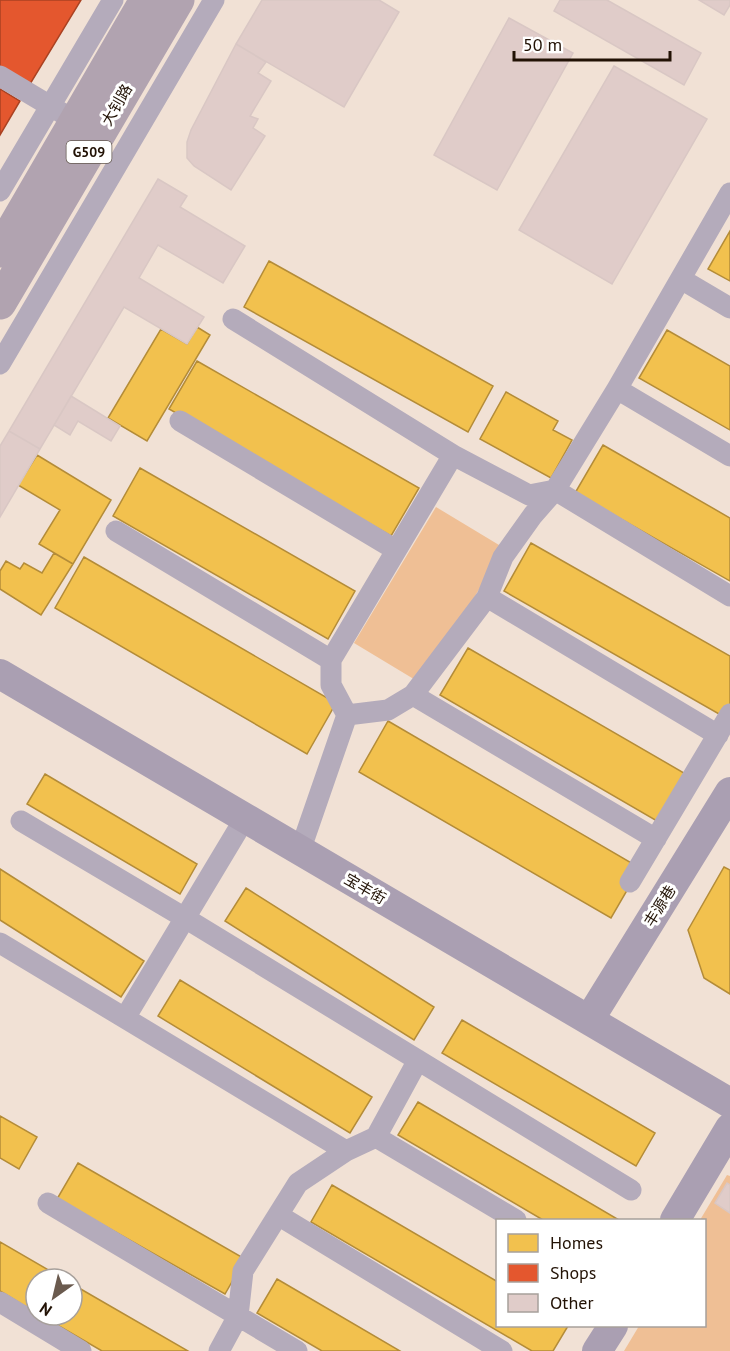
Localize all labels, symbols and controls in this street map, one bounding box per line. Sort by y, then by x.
scale bar [514,24,670,62]
text: 50 m [523,33,562,56]
street label: 大钊路 [97,81,136,129]
road number: G509 [66,141,112,163]
street label: 宝丰街 [341,869,389,908]
street label: 丰源巷 [640,882,680,930]
legend [496,1219,706,1327]
text: Homes [550,1231,603,1254]
text: Shops [550,1261,596,1284]
north arrow [24,1267,84,1327]
text: Other [550,1291,594,1314]
text: N [36,1298,56,1321]

